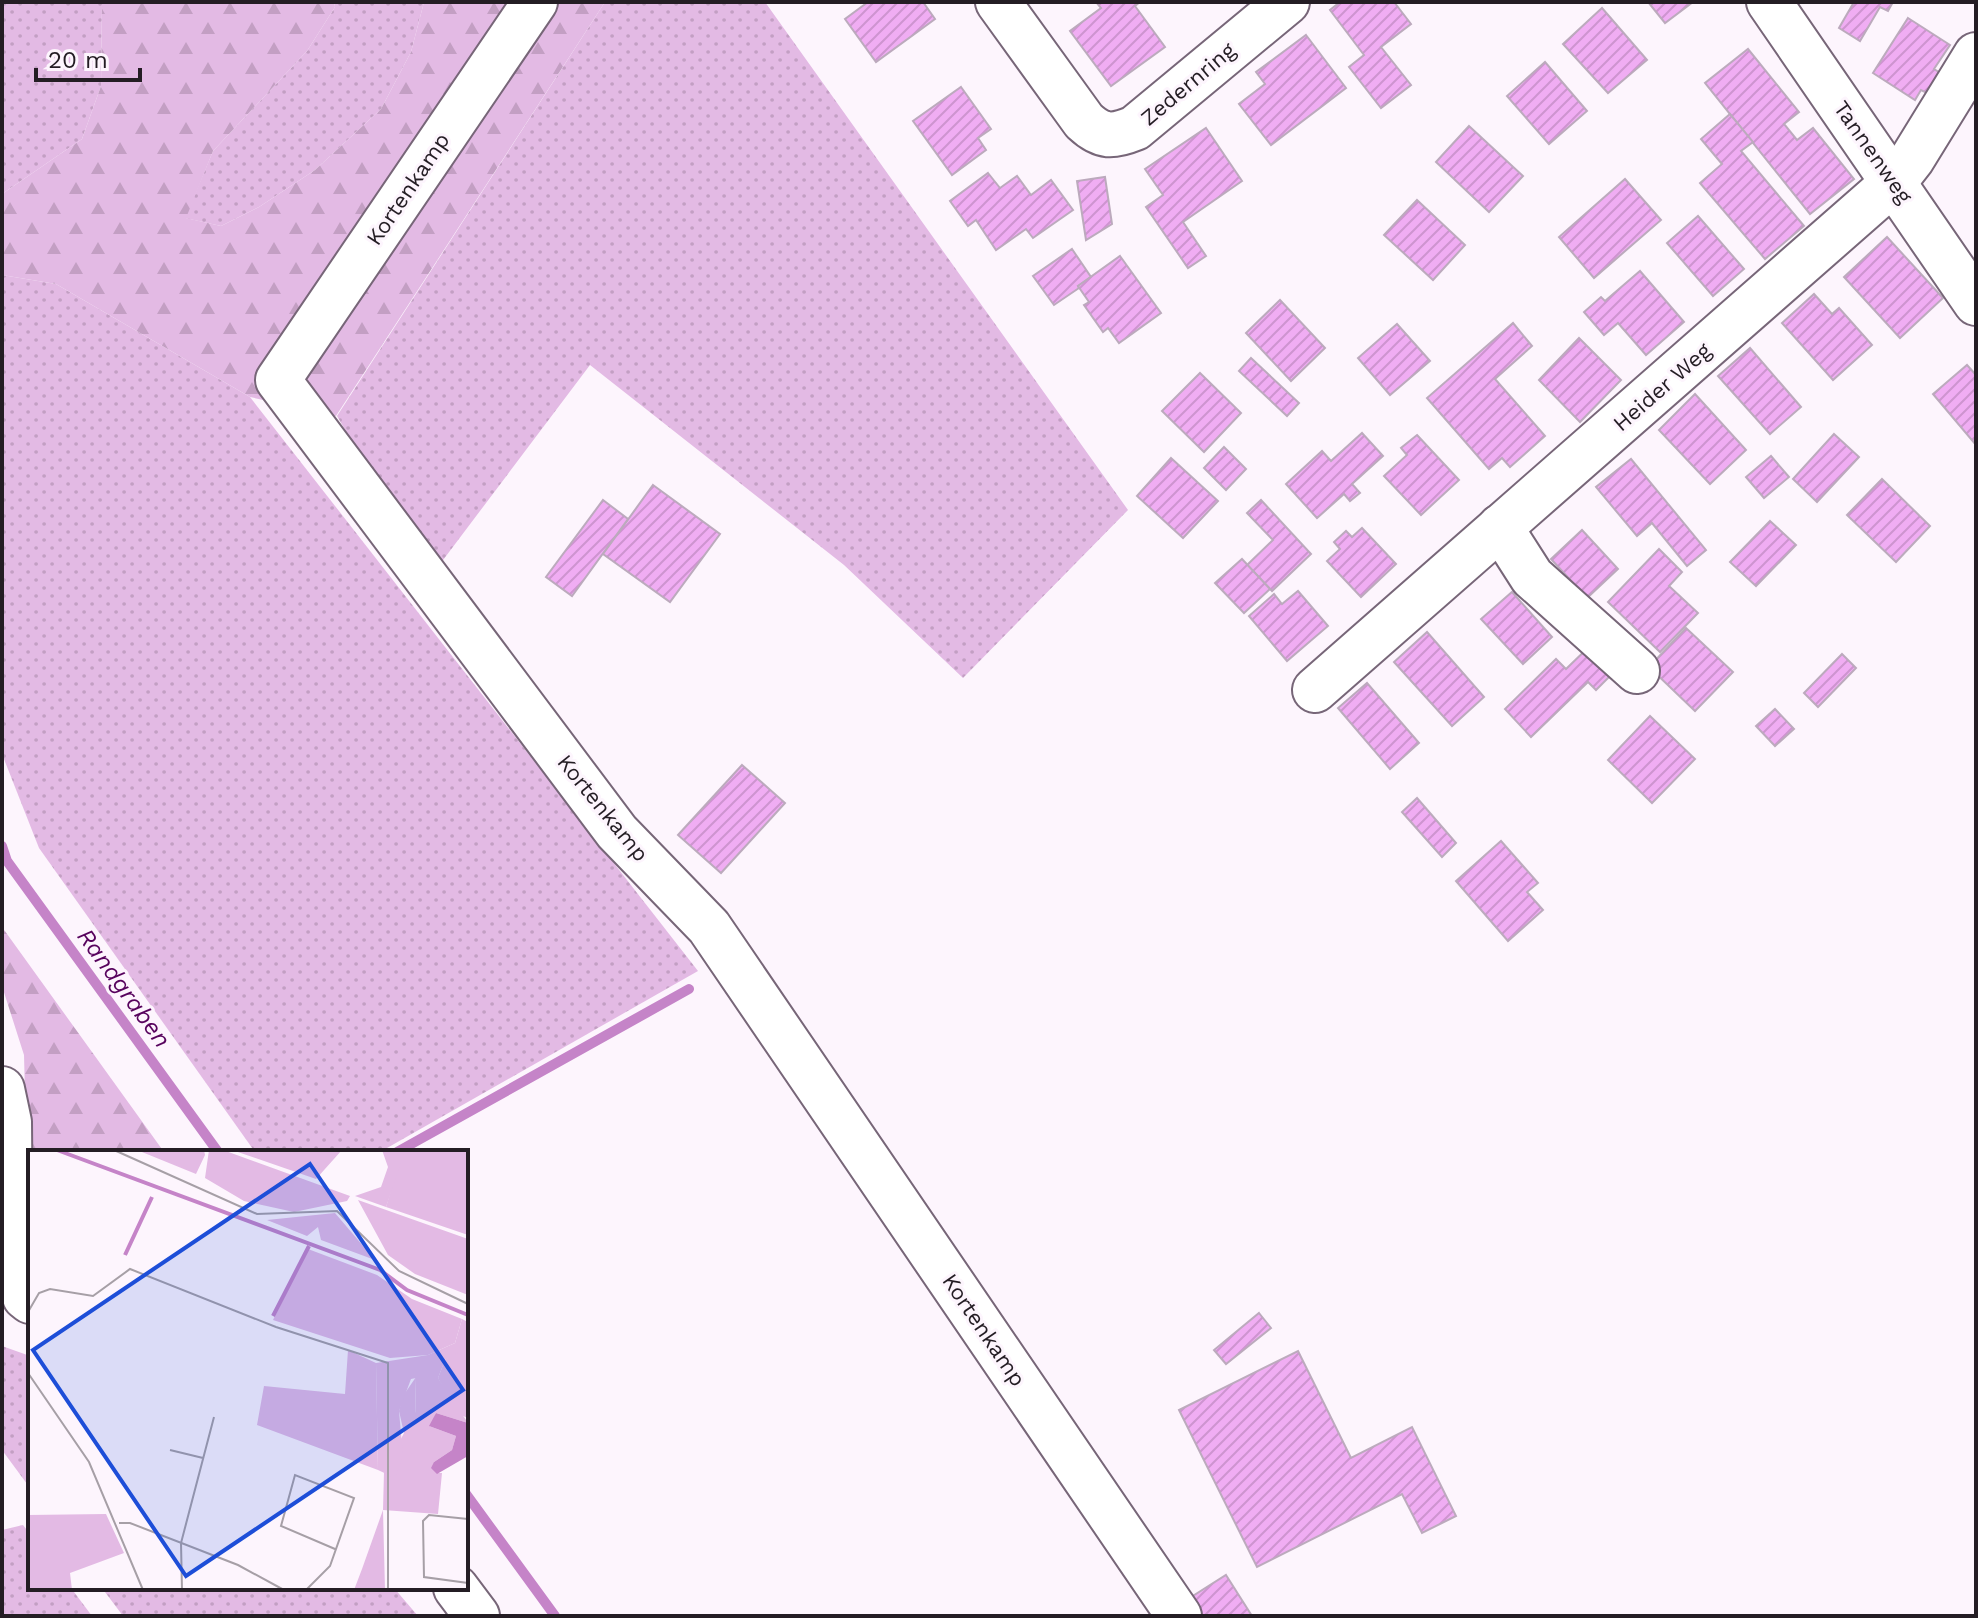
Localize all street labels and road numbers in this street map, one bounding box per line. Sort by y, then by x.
street label: Zedernring [1136,37,1240,131]
street label: Tannenweg [1829,96,1918,208]
street label: Kortenkamp [361,128,455,250]
street label: Heider Weg [1608,338,1716,436]
street label: Kortenkamp [552,750,654,866]
street label: Kortenkamp [937,1269,1031,1391]

